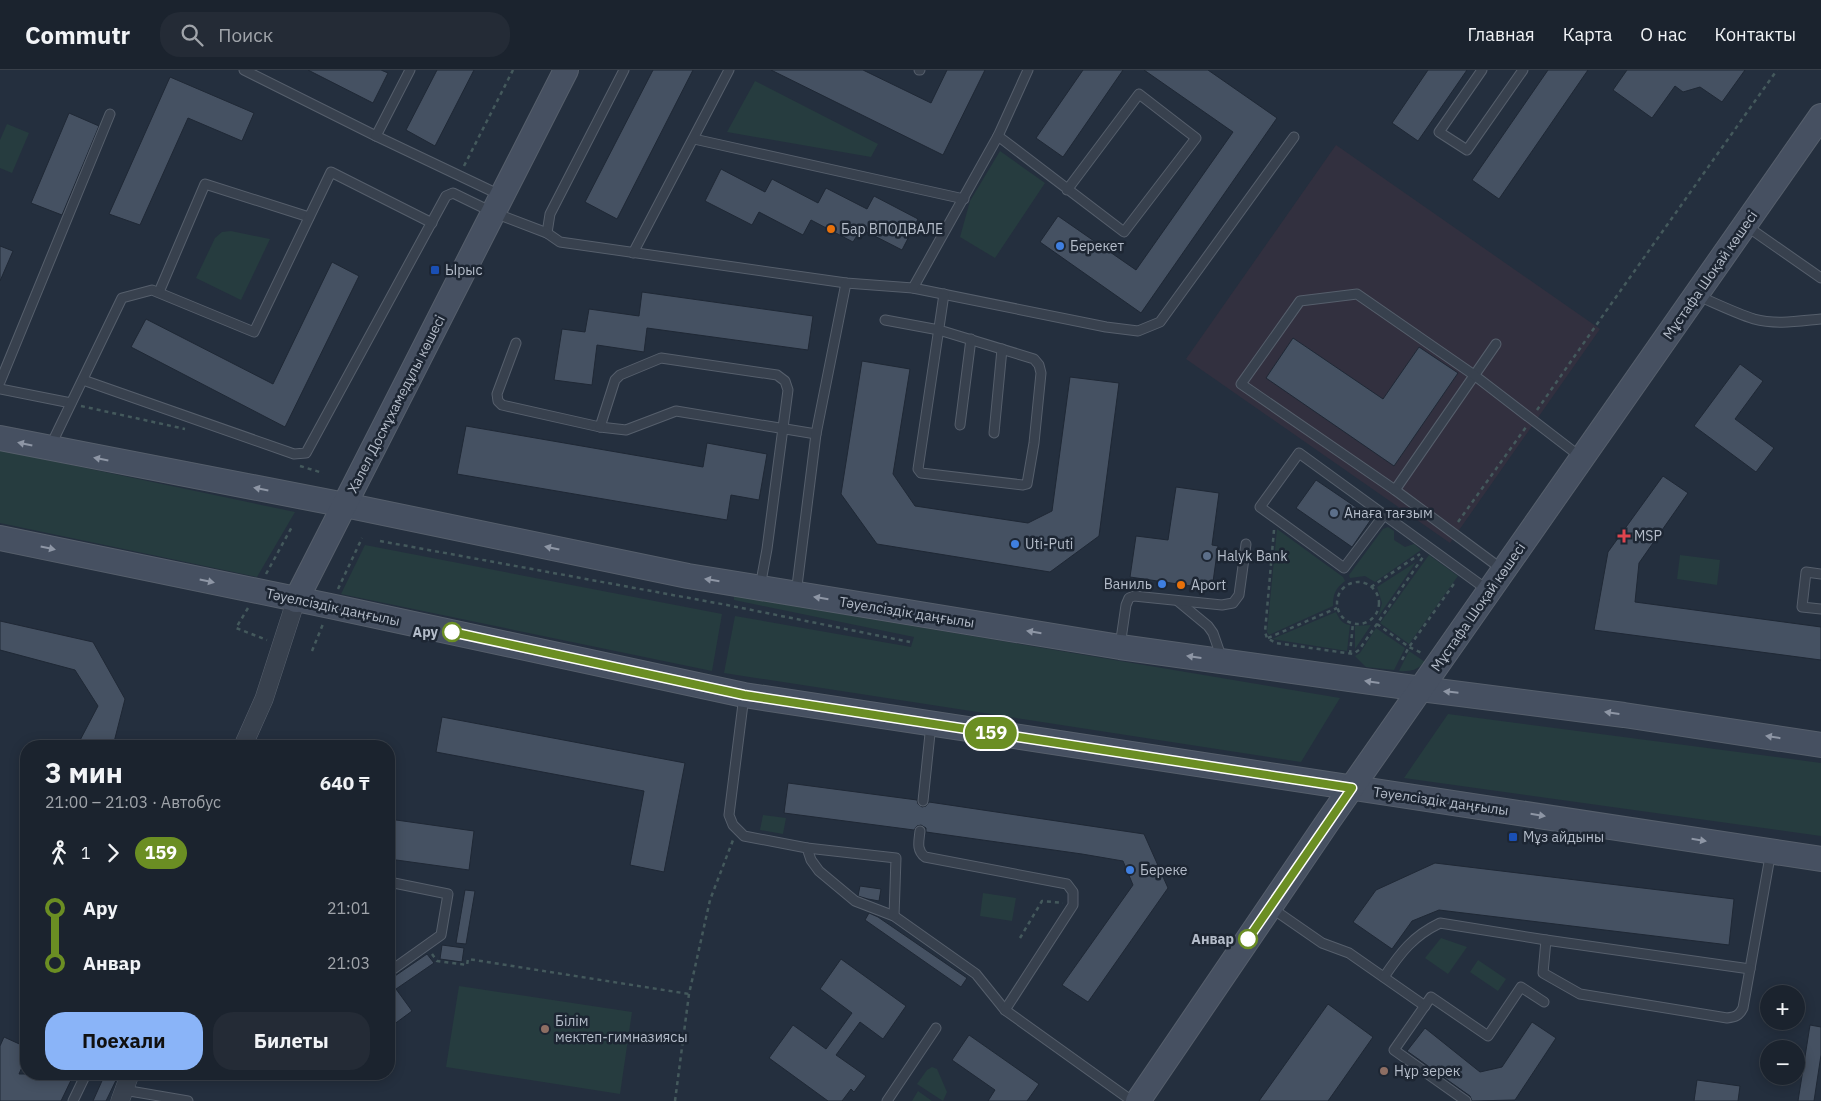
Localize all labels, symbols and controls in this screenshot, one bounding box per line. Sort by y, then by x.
search box [160,12,510,57]
text: Commutr [25,19,130,51]
icon: search [178,21,206,49]
text: Поиск [218,23,273,47]
text: Главная [1467,23,1535,46]
text: Карта [1563,23,1612,46]
text: О нас [1640,23,1687,46]
text: Контакты [1715,23,1796,46]
street label: Мұстафа Шоқай көшесі [1659,207,1761,343]
place label: Бар ВПОДВАЛЕ [841,220,943,238]
marker: Бар ВПОДВАЛЕ [825,223,837,235]
place label: Берекет [1070,237,1124,255]
marker: Берекет [1054,240,1066,252]
place label: Ырыс [445,261,483,279]
marker: Ырыс [429,264,441,276]
street label: Халел Досмұхамедұлы көшесі [343,312,449,496]
one-way arrow [16,439,32,447]
one-way arrow [93,454,109,462]
one-way arrow [253,485,269,493]
place label: Анаға тағзым [1344,504,1433,522]
marker: Анаға тағзым [1328,507,1340,519]
place label: MSP [1634,527,1662,545]
marker: MSP [1618,530,1630,542]
place label: Uti-Puti [1025,535,1073,553]
marker: Uti-Puti [1009,538,1021,550]
street label: Мұстафа Шоқай көшесі [1427,539,1529,675]
one-way arrow [40,544,55,552]
one-way arrow [545,544,560,552]
place label: Halyk Bank [1217,547,1288,565]
marker: Halyk Bank [1201,550,1213,562]
one-way arrow [703,575,719,583]
place label: Ваниль [1104,575,1152,593]
place label: Aport [1191,576,1226,594]
one-way arrow [199,578,215,586]
marker: Ваниль [1156,578,1168,590]
marker: Aport [1175,579,1187,591]
street label: Тәуелсіздік даңғылы [264,584,402,630]
street label: Тәуелсіздік даңғылы [838,592,976,632]
one-way arrow [813,594,829,602]
marker: Ару [442,622,462,642]
place label: Ару [413,623,439,641]
one-way arrow [1025,628,1041,636]
one-way arrow [1186,653,1202,661]
one-way arrow [1364,678,1380,686]
one-way arrow [1443,688,1459,696]
one-way arrow [1604,709,1620,717]
line badge: 159 [962,717,1020,749]
text: 159 [975,721,1007,744]
one-way arrow [1764,733,1780,741]
text: 3 мин [45,754,123,791]
text: 640 ₸ [320,771,370,795]
street label: Тәуелсіздік даңғылы [1372,783,1510,819]
text: 21:00 – 21:03 · Автобус [45,792,221,812]
one-way arrow [1531,812,1547,820]
place label: Мұз айдыны [1523,828,1604,846]
marker: Мұз айдыны [1507,831,1519,843]
one-way arrow [1691,836,1707,844]
icon: walk [45,839,73,867]
icon: forward [99,839,127,867]
text: 159 [145,841,177,864]
text: 1 [81,843,91,863]
place label: Береке [1140,861,1188,879]
marker: Береке [1124,864,1136,876]
text: Ару [83,896,118,920]
text: 21:01 [327,898,370,918]
marker: Анвар [1238,929,1258,949]
place label: Анвар [1191,930,1234,948]
text: Анвар [83,951,141,975]
text: 21:03 [327,953,370,973]
map controls [1760,985,1805,1085]
button: + [1760,985,1805,1030]
button: Поехали [45,1012,203,1070]
button: Билеты [213,1012,370,1070]
place label: Білім мектеп-гимназиясы [555,1012,688,1046]
marker: Білім мектеп-гимназиясы [539,1023,551,1035]
button: − [1760,1040,1805,1085]
place label: Нұр зерек [1394,1062,1461,1080]
marker: Нұр зерек [1378,1065,1390,1077]

